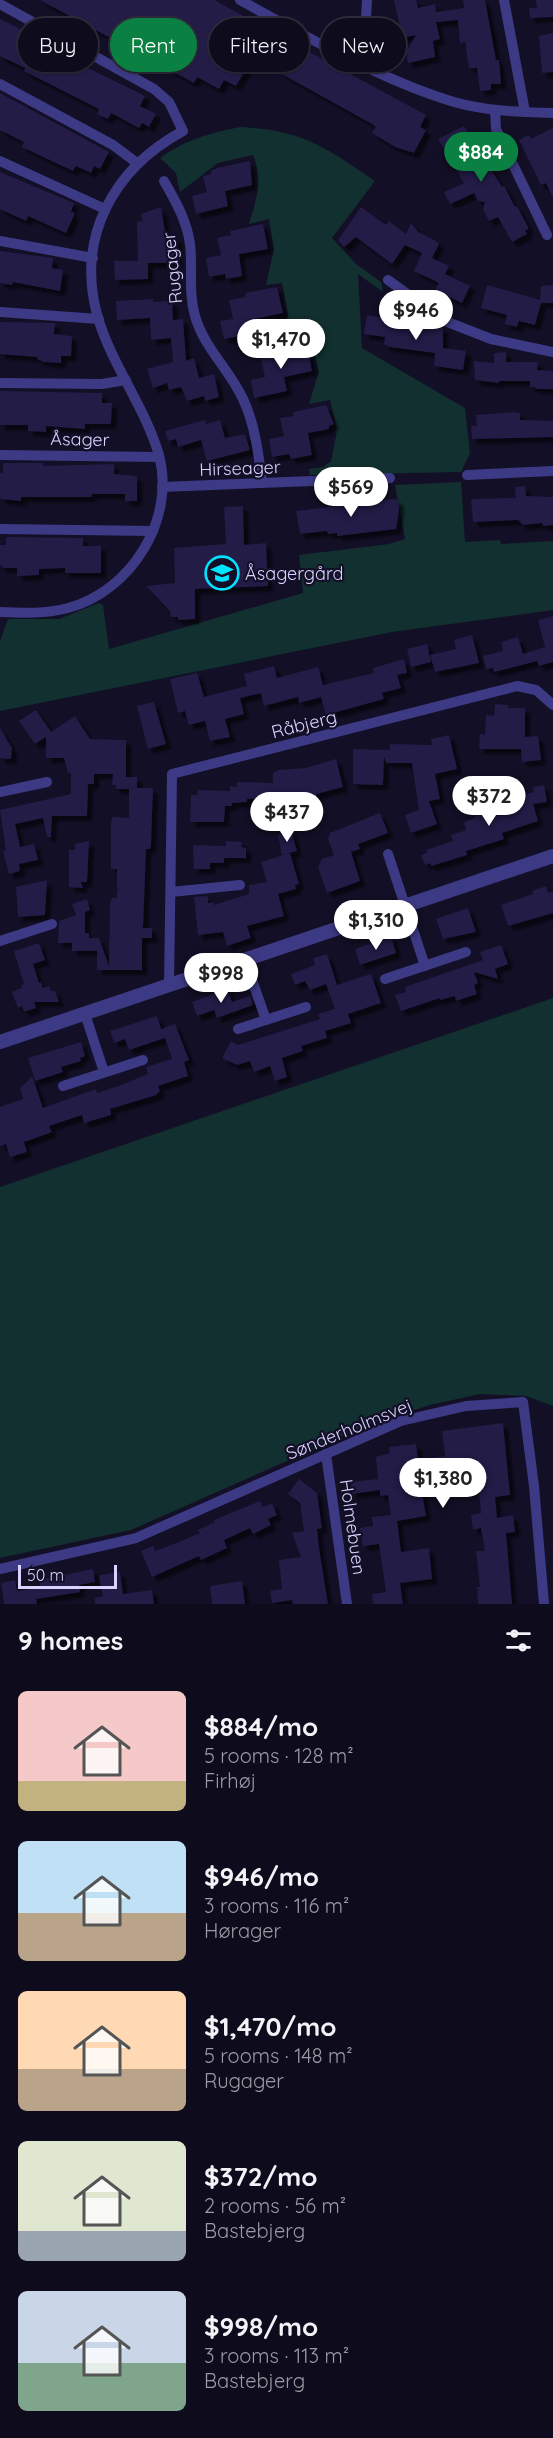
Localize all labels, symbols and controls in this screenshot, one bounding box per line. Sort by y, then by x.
chip: Buy [18,18,98,72]
chip: Rent [110,18,197,72]
chip: Filters [209,18,309,72]
chip: New [321,18,406,72]
pin: $884 [445,132,517,183]
text: $884 [458,139,504,164]
street label: Rugager [157,231,187,305]
pin: $946 [380,290,452,341]
text: $946 [393,297,439,322]
pin: $1,470 [232,319,330,370]
text: $1,470 [251,326,311,351]
street label: Åsager [50,427,110,451]
street label: Hirseager [199,455,281,481]
pin: $569 [315,467,387,518]
text: $569 [328,474,374,499]
school or university icon: Åsagergård [204,555,240,591]
place label: Åsagergård [245,562,343,585]
street label: Råbjerg [269,705,339,743]
pin: $372 [453,776,525,827]
text: $372 [466,783,512,808]
pin: $437 [251,792,323,843]
text: $437 [264,799,310,824]
pin: $1,310 [327,900,425,951]
text: $1,310 [348,907,404,932]
pin: $998 [185,953,257,1004]
text: $998 [198,960,244,985]
street label: Sønderholmsvej [283,1393,415,1465]
pin: $1,380 [394,1458,492,1509]
text: $1,380 [413,1465,473,1490]
street label: Holmebuen [335,1478,371,1576]
scale bar [18,1562,117,1590]
text: 50 m [27,1565,64,1585]
text: 9 homes [18,1624,123,1657]
icon: filters [502,1624,535,1657]
text: $884/mo [204,1710,318,1743]
icon: home [66,1715,138,1787]
text: 5 rooms · 128 m² [204,1743,354,1768]
text: Firhøj [204,1768,256,1793]
text: $946/mo [204,1860,319,1893]
icon: home [66,1865,138,1937]
text: 3 rooms · 116 m² [204,1893,349,1918]
text: Hørager [204,1918,281,1943]
text: $1,470/mo [204,2010,337,2043]
icon: home [66,2015,138,2087]
text: 5 rooms · 148 m² [204,2043,353,2068]
text: Rugager [204,2068,284,2093]
text: $372/mo [204,2160,318,2193]
icon: home [66,2165,138,2237]
text: 2 rooms · 56 m² [204,2193,346,2218]
text: Bastebjerg [204,2218,305,2243]
text: $998/mo [204,2310,318,2343]
icon: home [66,2315,138,2387]
text: 3 rooms · 113 m² [204,2343,349,2368]
text: Bastebjerg [204,2368,305,2393]

